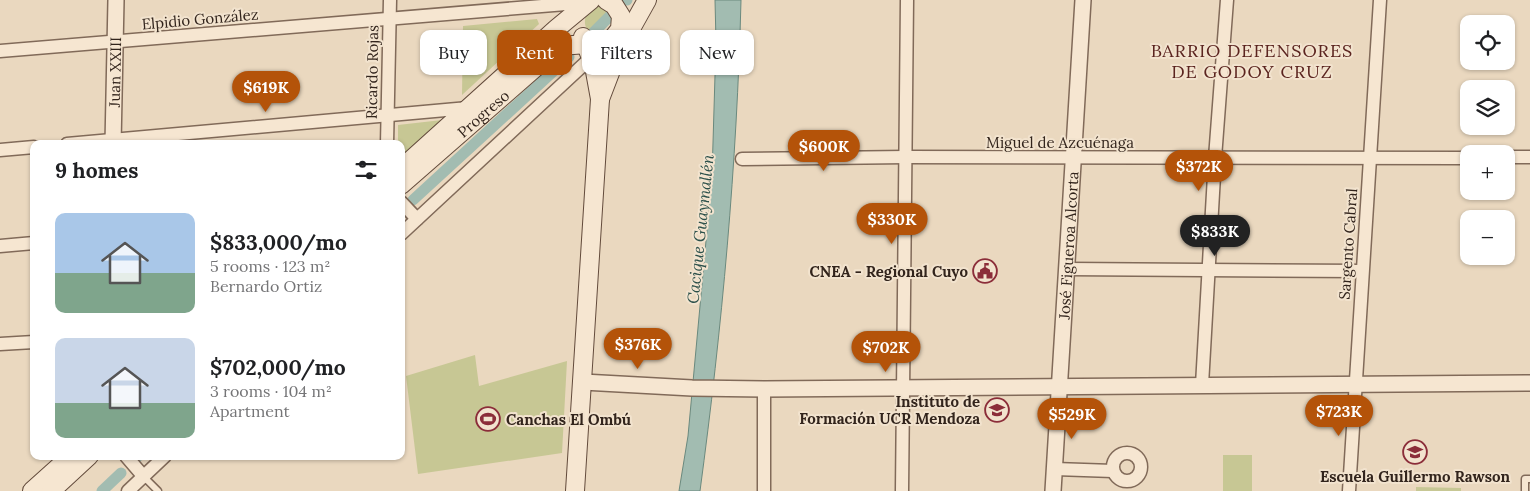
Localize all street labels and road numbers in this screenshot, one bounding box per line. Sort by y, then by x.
street label: Elpidio González [141,4,259,34]
street label: Ricardo Rojas [362,25,382,119]
street label: Juan XXIII [104,37,125,108]
street label: Progreso [453,85,513,141]
street label: Miguel de Azcuénaga [986,133,1134,152]
street label: José Figueroa Alcorta [1054,171,1082,321]
street label: Sargento Cabral [1335,188,1361,300]

